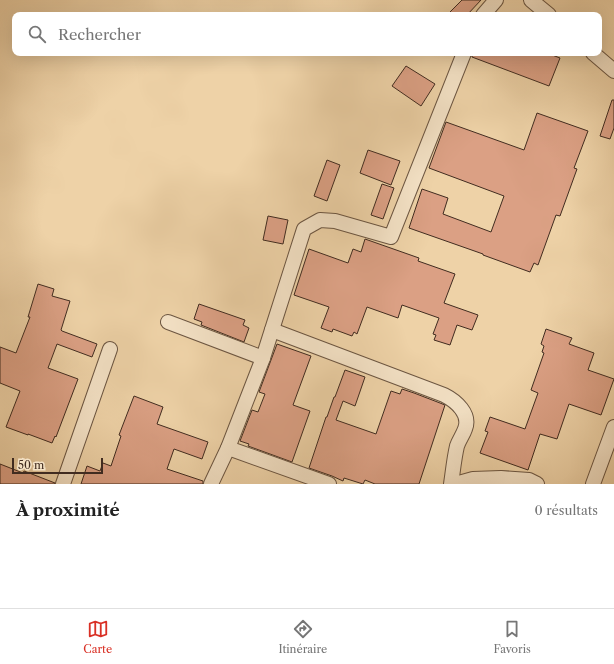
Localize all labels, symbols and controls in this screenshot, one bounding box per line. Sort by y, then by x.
search box [12,12,602,56]
icon: search [26,23,48,45]
text: Rechercher [58,25,141,44]
scale bar [12,456,103,475]
text: 50 m [18,458,44,472]
text: À proximité [16,500,120,520]
text: 0 résultats [534,502,598,518]
tab: Carte [83,618,112,656]
tab: Itinéraire [278,618,327,656]
tab: Favoris [493,618,531,656]

